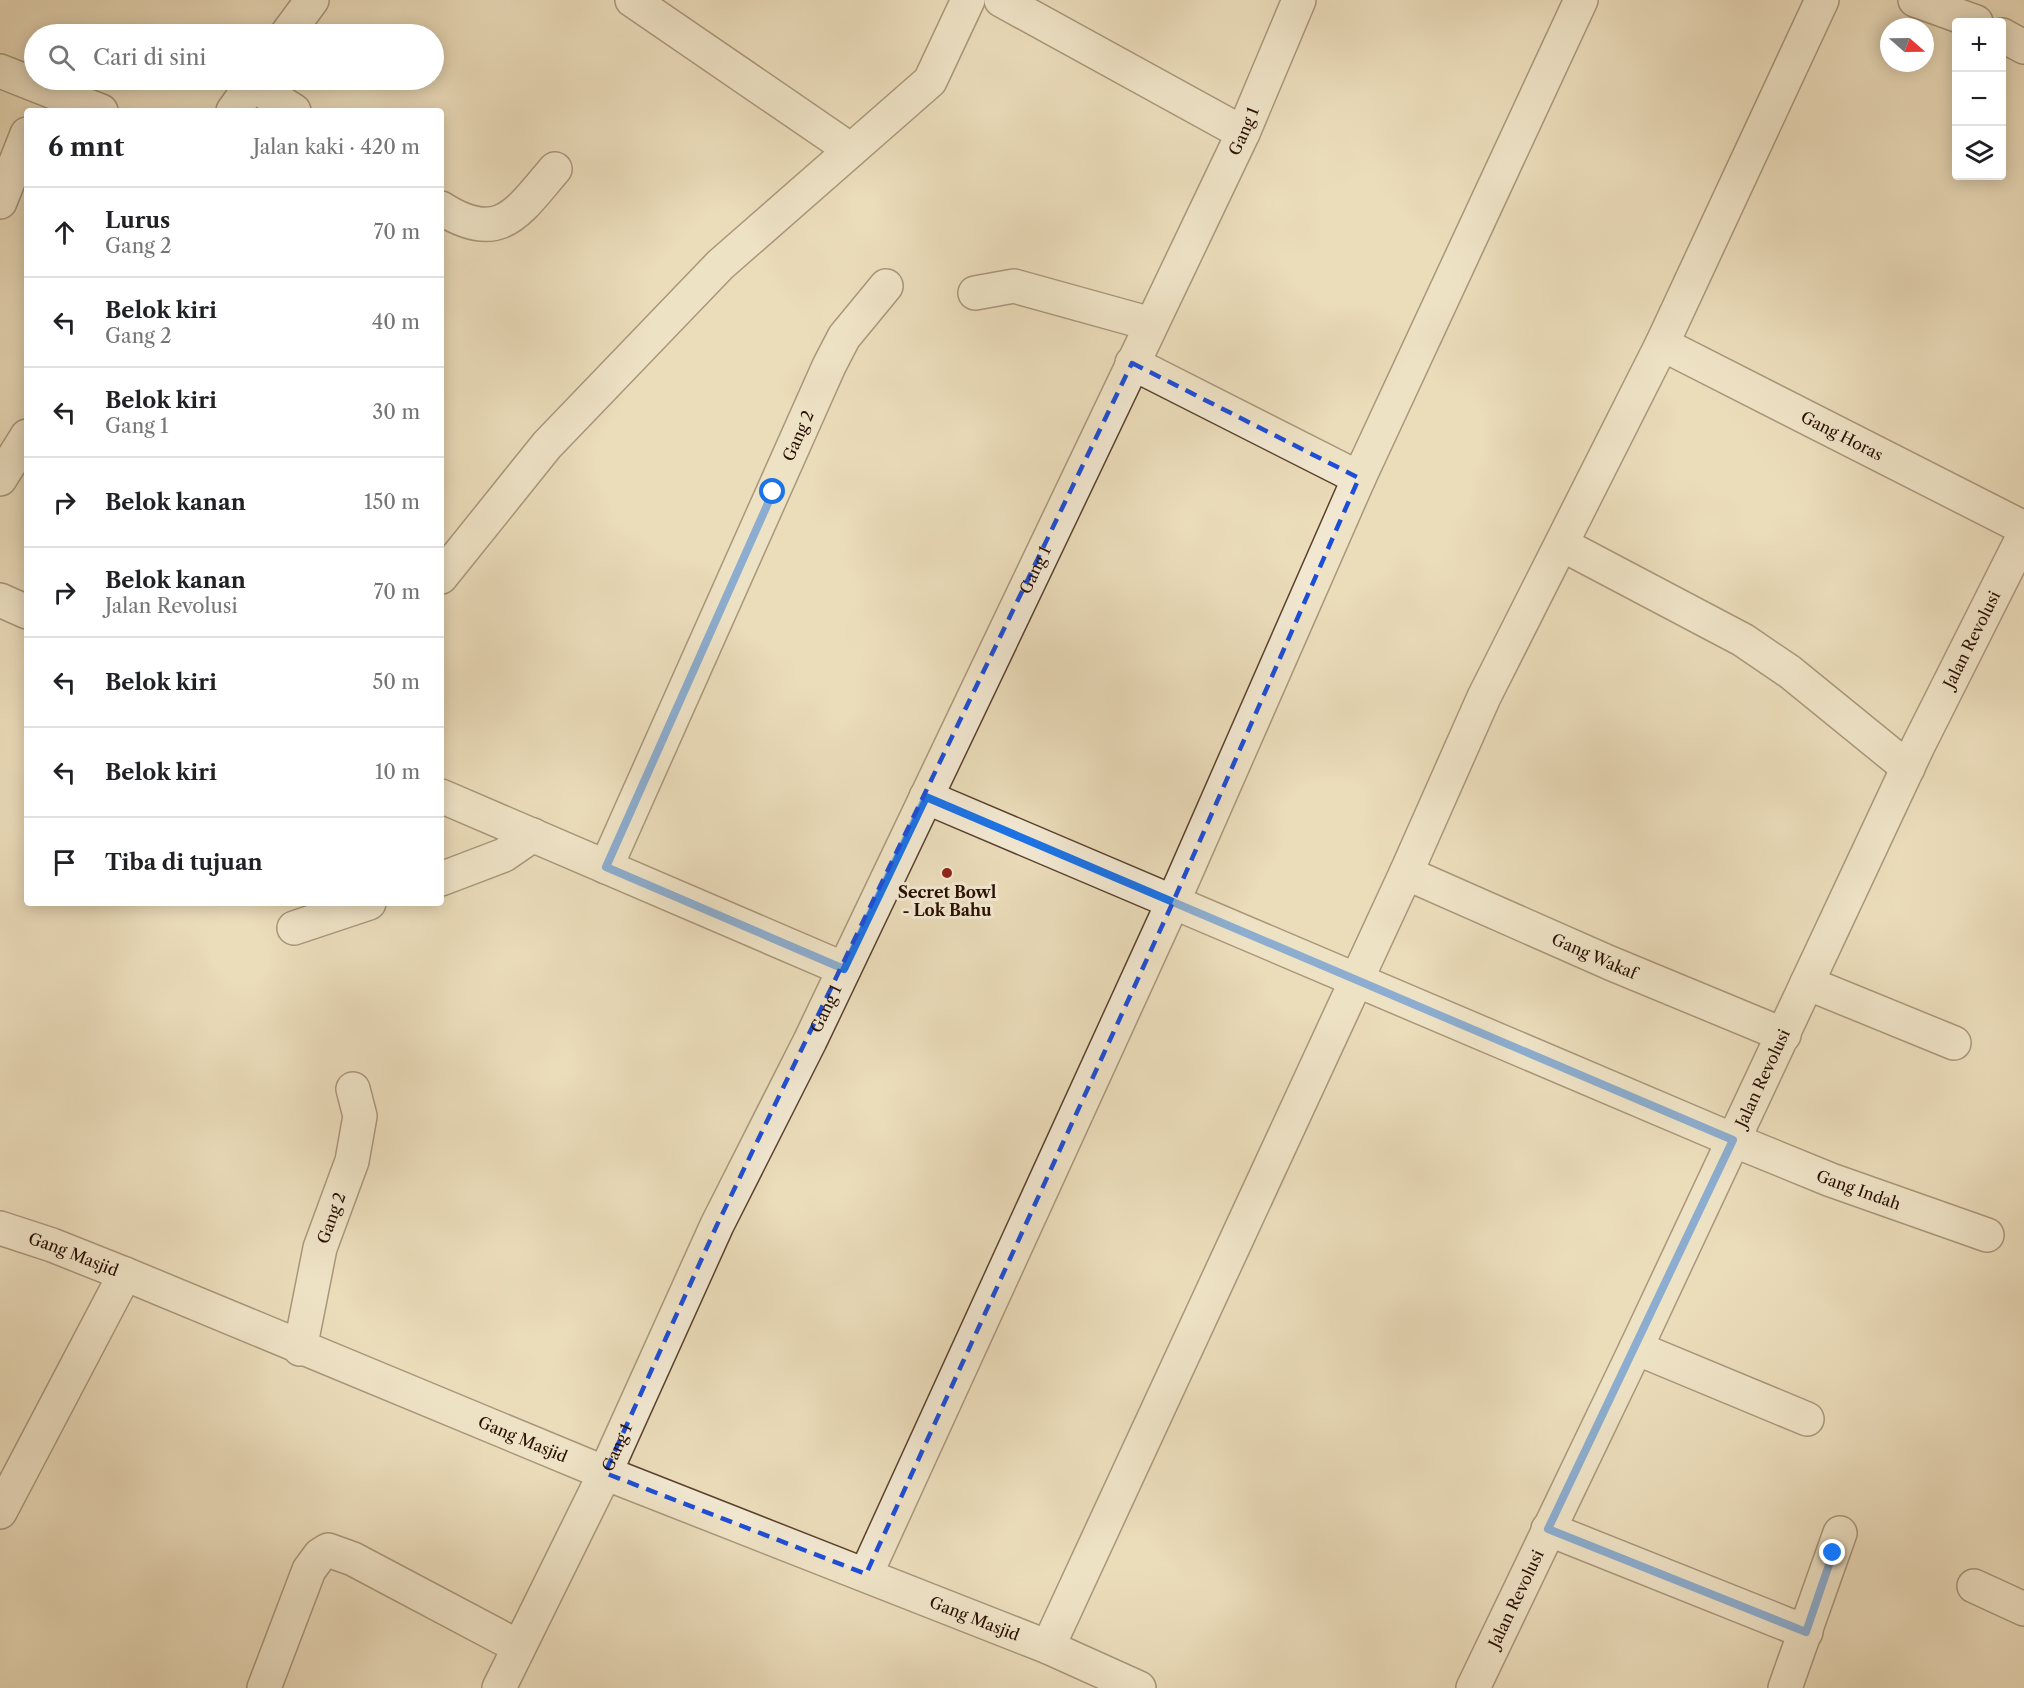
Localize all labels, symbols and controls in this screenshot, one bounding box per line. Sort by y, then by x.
north arrow [1880,18,1934,72]
map controls [1952,18,2006,180]
button: + [1952,18,2006,72]
search box [24,24,444,90]
icon: search [45,41,78,74]
text: Cari di sini [93,44,206,71]
button: − [1952,72,2006,126]
street label: Gang 1 [1224,104,1263,158]
button: layers [1952,126,2006,180]
text: 6 mnt [48,131,124,163]
text: Jalan kaki · 420 m [253,135,420,159]
text: Lurus [105,207,170,234]
icon: ahead [48,216,81,249]
text: 70 m [374,220,420,244]
text: Gang 2 [105,234,172,258]
text: Belok kiri [105,297,217,324]
icon: left [48,306,81,339]
text: 40 m [372,310,420,334]
text: Gang 2 [105,324,172,348]
text: Belok kiri [105,387,217,414]
icon: left [48,396,81,429]
text: 30 m [372,400,420,424]
street label: Gang Horas [1798,406,1886,465]
street label: Gang 2 [778,407,818,464]
text: Gang 1 [105,414,168,438]
route start [759,478,785,504]
icon: right [48,486,81,519]
text: Belok kanan [105,489,246,516]
text: 150 m [364,490,420,514]
street label: Gang 1 [1015,542,1055,597]
text: Belok kanan [105,567,246,594]
icon: right [48,576,81,609]
text: 70 m [374,580,420,604]
street label: Jalan Revolusi [1937,587,2004,694]
text: Jalan Revolusi [105,594,238,618]
icon: left [48,666,81,699]
text: Belok kiri [105,669,217,696]
text: 50 m [373,670,420,694]
icon: left [48,756,81,789]
text: Belok kiri [105,759,217,786]
text: 10 m [375,760,420,784]
icon: arrive [48,846,81,879]
text: Tiba di tujuan [105,849,263,876]
marker: Secret Bowl - Lok Bahu [940,866,954,880]
place label: Secret Bowl - Lok Bahu [898,882,997,920]
street label: Gang Wakaf [1549,929,1642,984]
street label: Gang 1 [806,981,846,1036]
street label: Jalan Revolusi [1730,1026,1794,1133]
street label: Gang Indah [1813,1165,1904,1214]
street label: Gang 2 [312,1189,350,1246]
street label: Gang Masjid [26,1228,122,1280]
street label: Gang Masjid [475,1412,571,1466]
street label: Gang 1 [597,1420,636,1474]
route end [1819,1539,1845,1565]
street label: Jalan Revolusi [1483,1546,1548,1654]
street label: Gang Masjid [927,1592,1023,1645]

